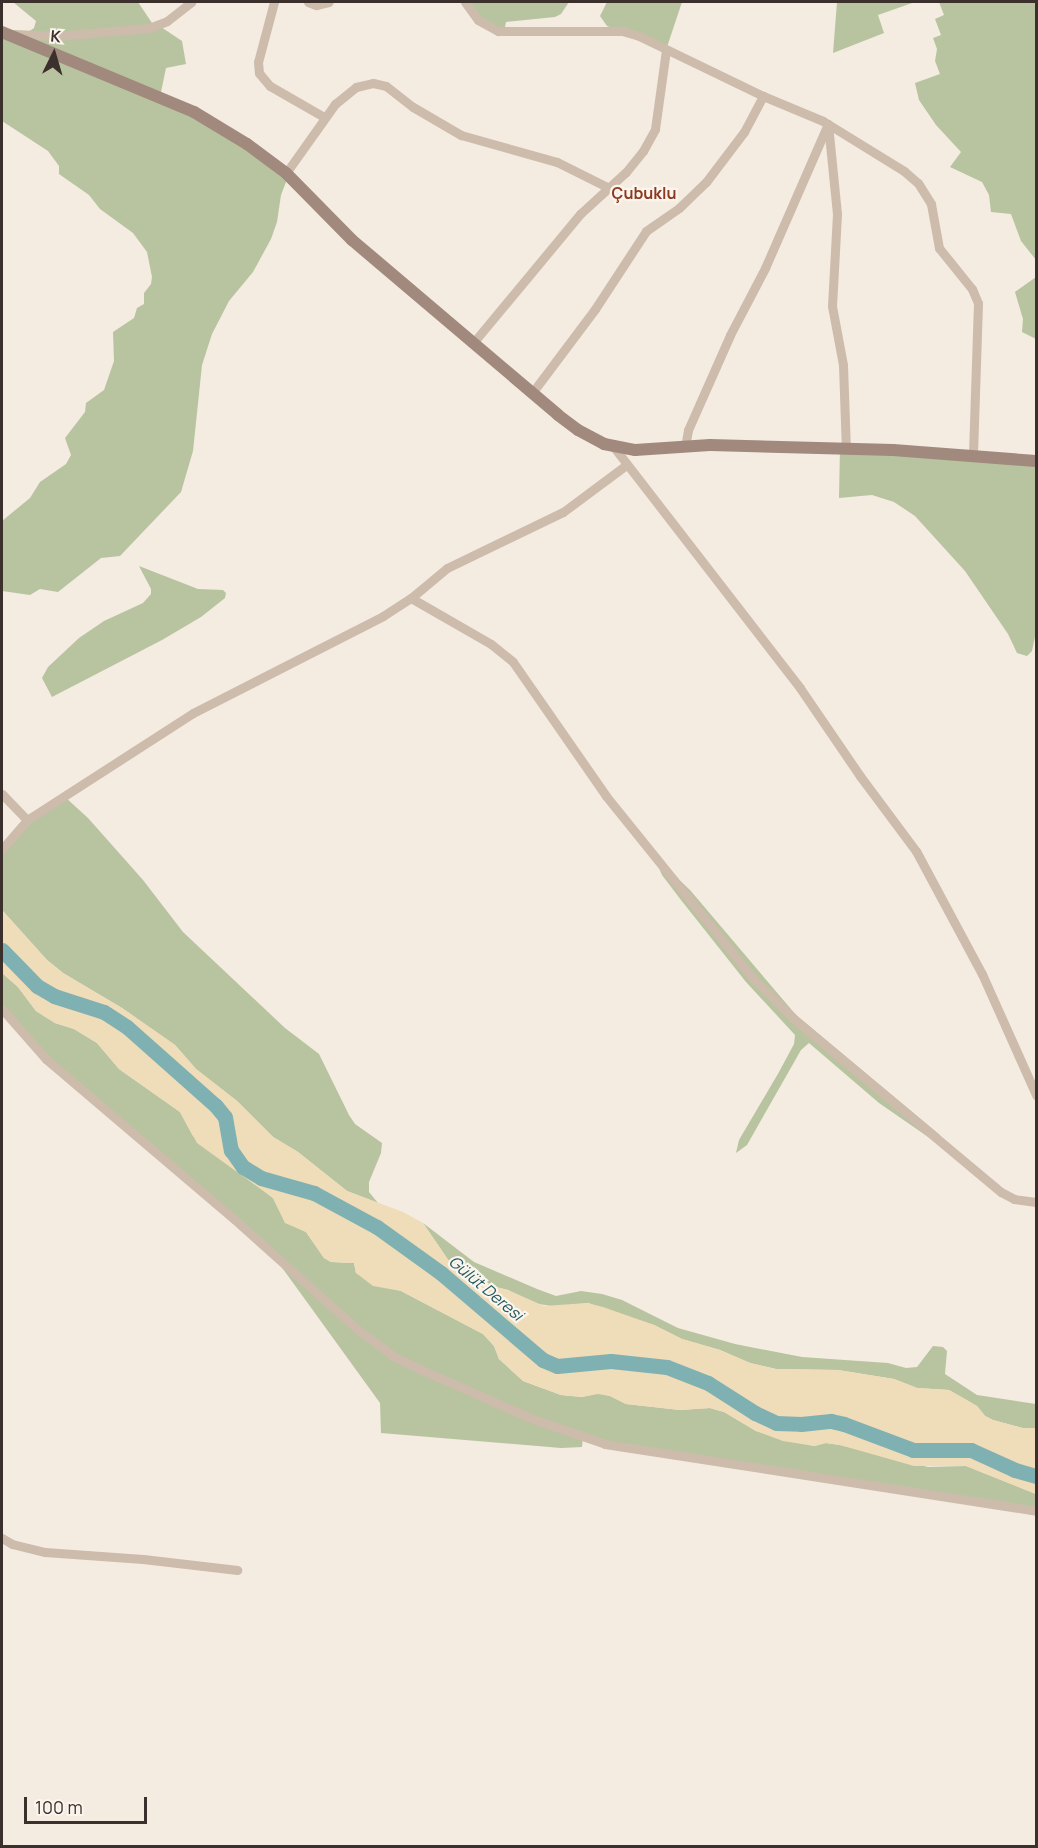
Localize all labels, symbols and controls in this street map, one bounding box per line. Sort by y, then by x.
north arrow [24,24,84,84]
text: K [49,25,62,47]
district label: Çubuklu [612,183,676,203]
water label: Gülüt Deresi [445,1251,527,1325]
scale bar [27,1785,150,1823]
text: 100 m [35,1795,83,1819]

